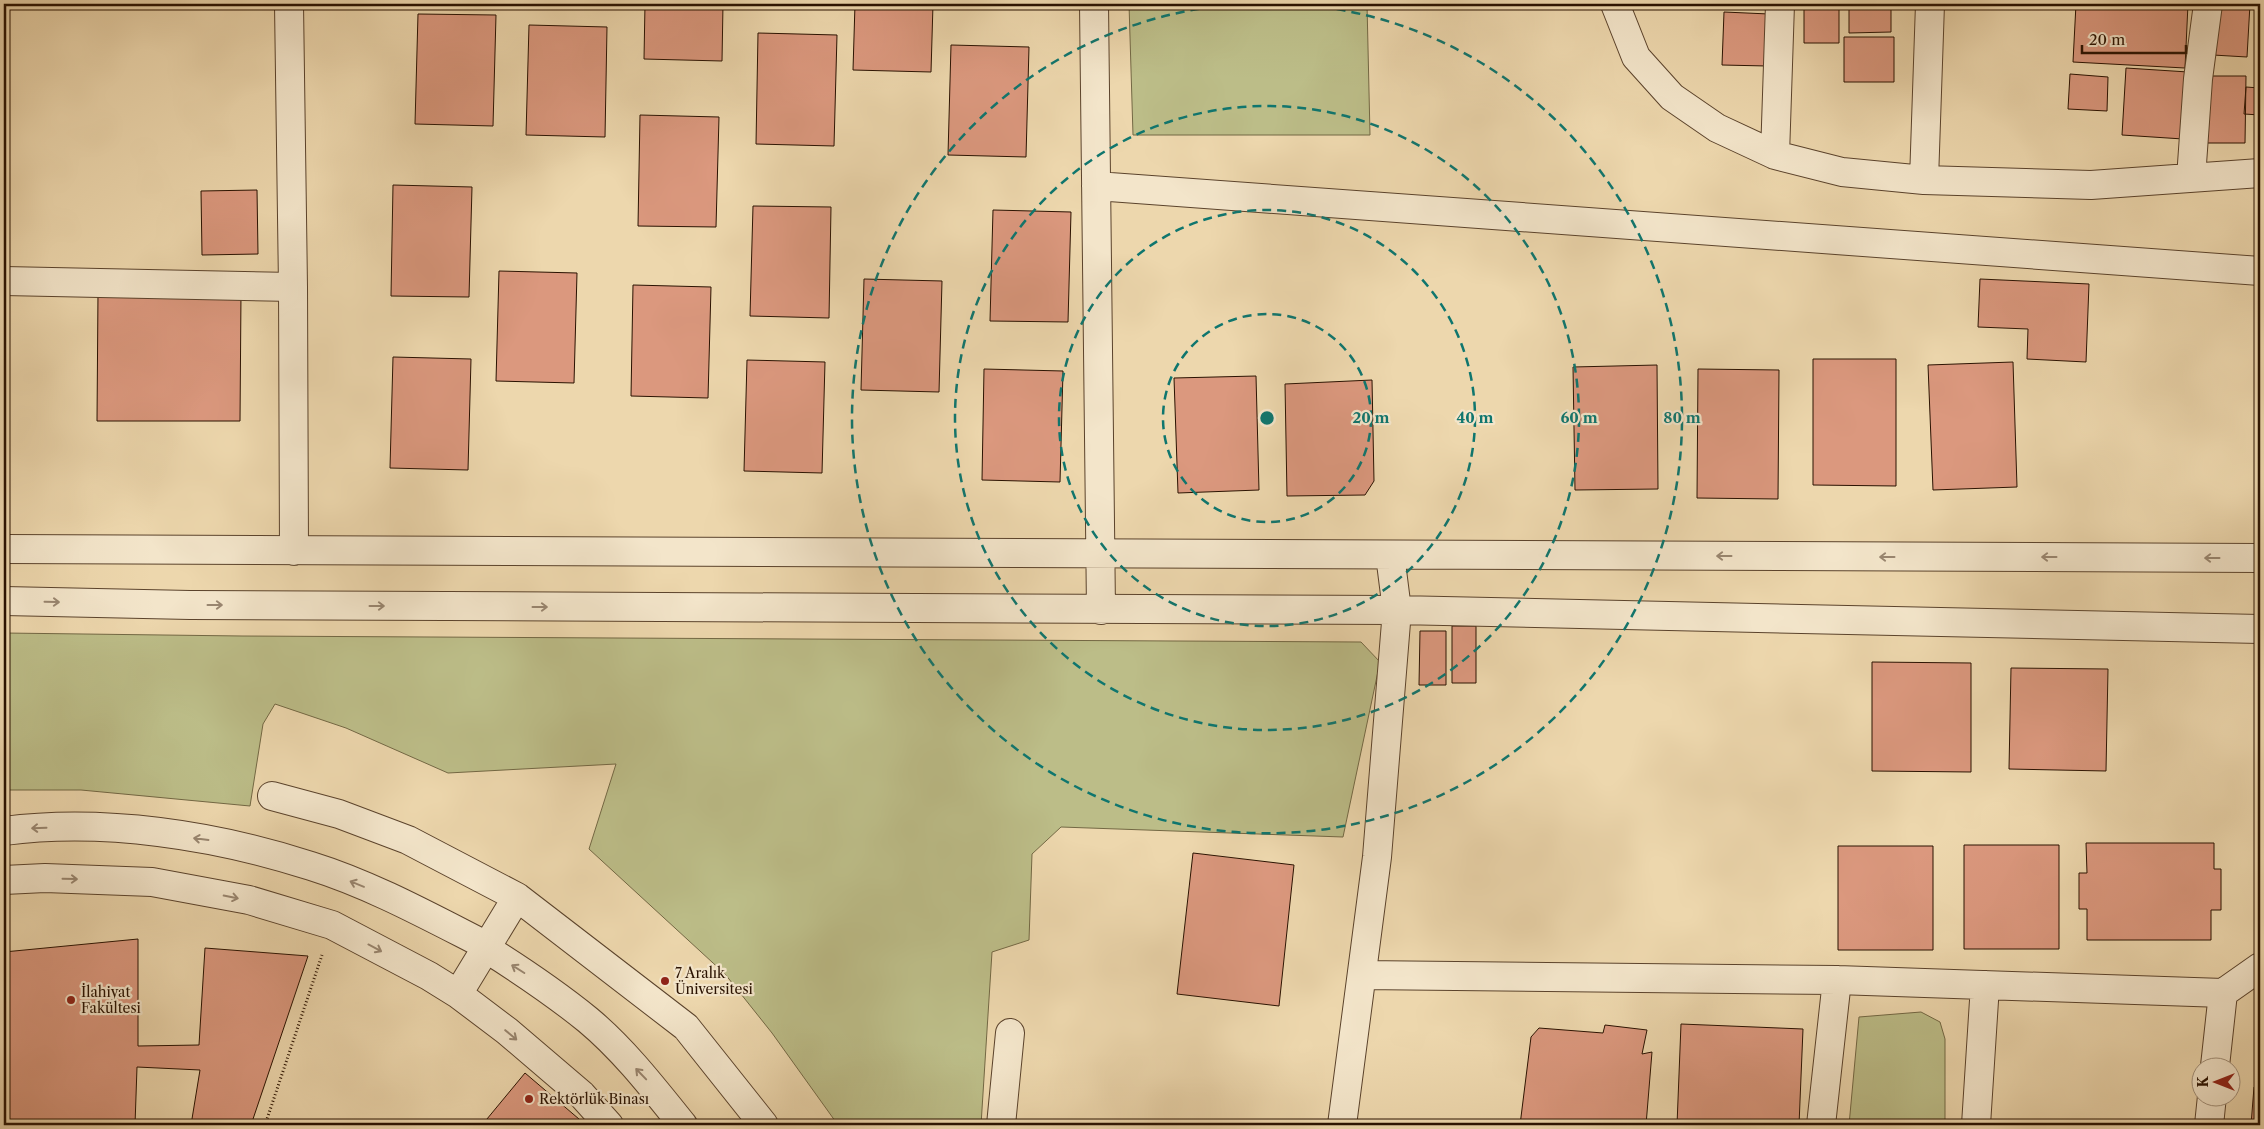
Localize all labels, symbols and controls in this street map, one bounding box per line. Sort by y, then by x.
scale bar [2082,22,2185,54]
text: 20 m [2089,30,2125,49]
text: 20 m [1352,408,1390,427]
text: 40 m [1456,408,1494,427]
text: 60 m [1560,408,1598,427]
text: 80 m [1663,408,1701,427]
centre of rings [1258,409,1276,427]
one-way arrow [1716,551,1732,561]
one-way arrow [1879,552,1895,562]
one-way arrow [2041,552,2058,562]
one-way arrow [2204,553,2220,563]
one-way arrow [44,597,60,607]
one-way arrow [206,600,223,610]
one-way arrow [369,601,385,611]
one-way arrow [532,602,548,612]
one-way arrow [31,824,47,833]
one-way arrow [193,834,209,844]
one-way arrow [62,874,78,883]
one-way arrow [349,879,365,888]
one-way arrow [223,893,239,902]
one-way arrow [367,944,382,953]
one-way arrow [511,964,525,974]
place label: 7 Aralık Üniversitesi [675,964,753,998]
marker: 7 Aralık Üniversitesi [659,975,671,987]
place label: İlahiyat Fakültesi [81,983,141,1017]
marker: İlahiyat Fakültesi [65,994,77,1006]
one-way arrow [505,1029,518,1040]
north arrow [2192,1056,2242,1106]
one-way arrow [635,1068,647,1080]
text: K [2194,1076,2212,1088]
place label: Rektörlük Binası [539,1090,649,1108]
marker: Rektörlük Binası [523,1093,535,1105]

